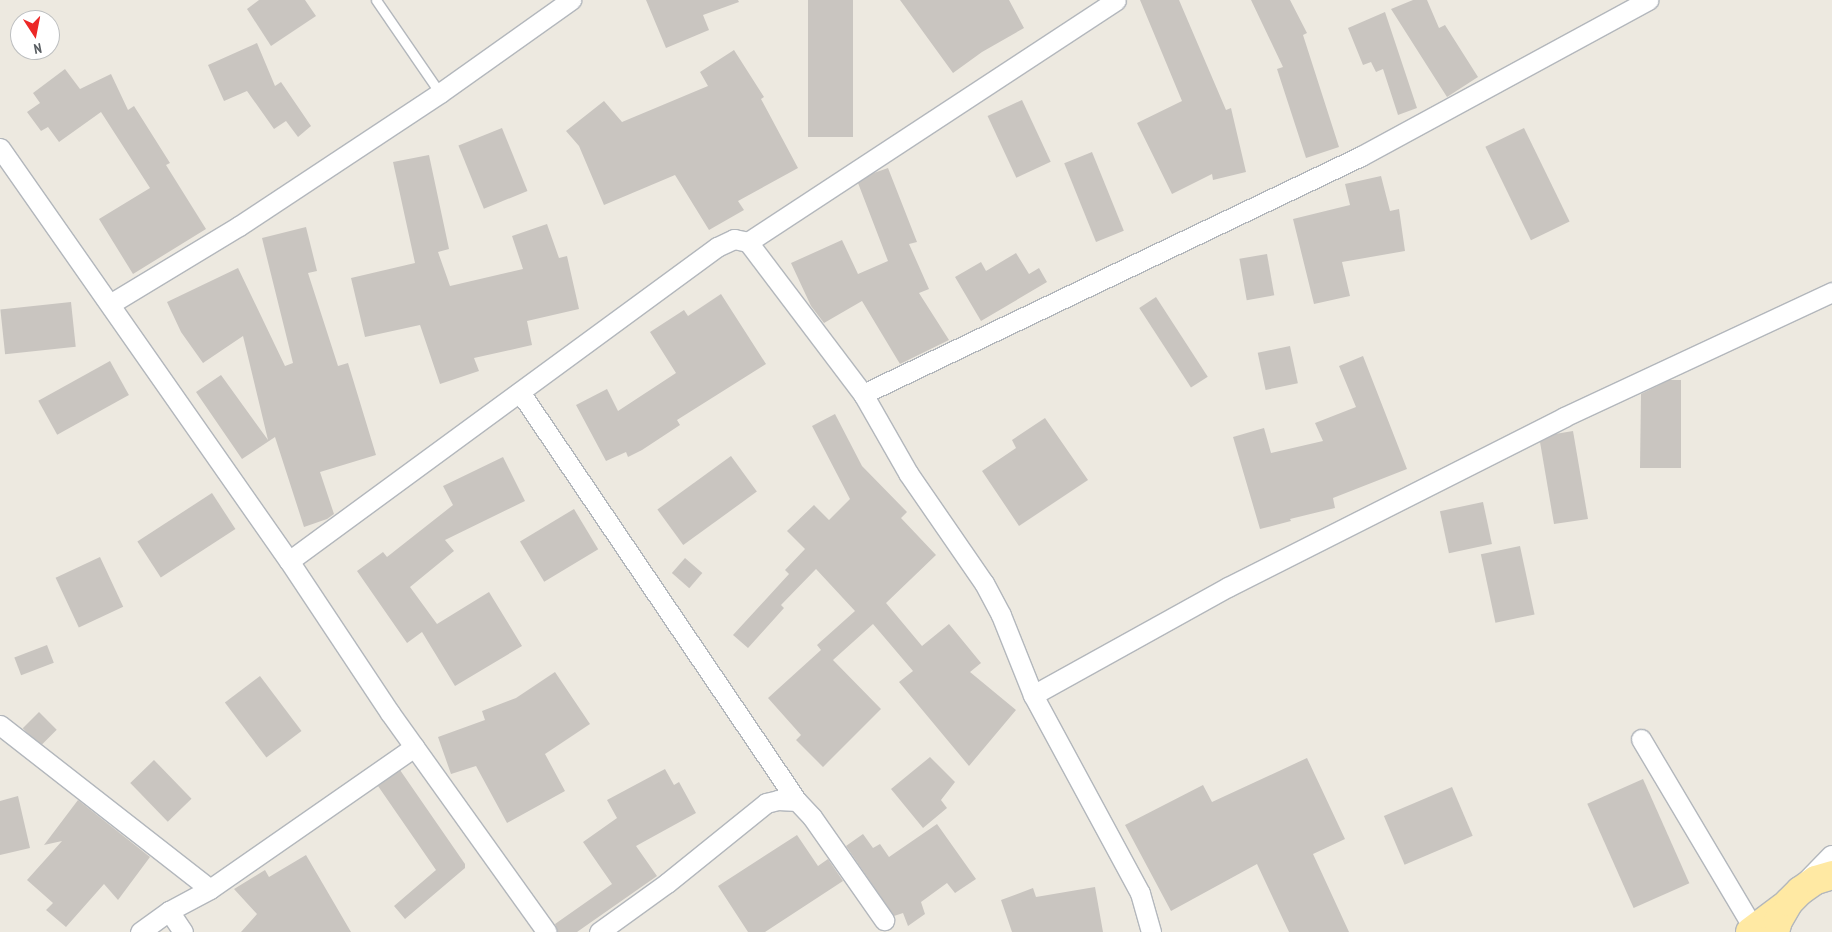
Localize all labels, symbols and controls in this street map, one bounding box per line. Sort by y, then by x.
north arrow [10,10,60,60]
text: N [32,39,43,58]

